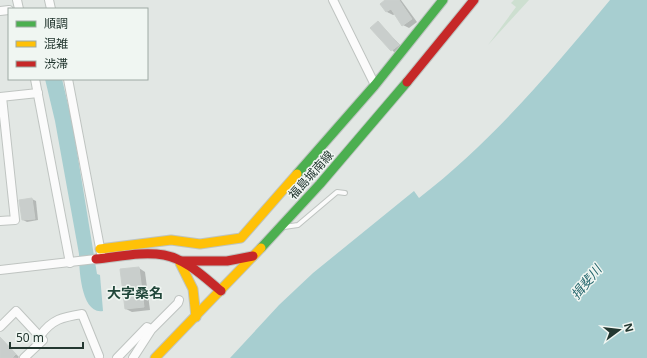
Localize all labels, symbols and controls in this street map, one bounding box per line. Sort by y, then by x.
legend [8,8,148,80]
text: 順調 [44,15,68,32]
text: 混雑 [44,35,68,52]
text: 渋滞 [44,55,68,72]
street label: 福島城南線 [284,147,337,203]
water label: 揖斐川 [567,260,607,303]
district label: 大字桑名 [107,283,163,302]
north arrow [599,310,639,350]
text: N [621,321,638,334]
scale bar [10,324,83,350]
text: 50 m [16,329,44,346]

